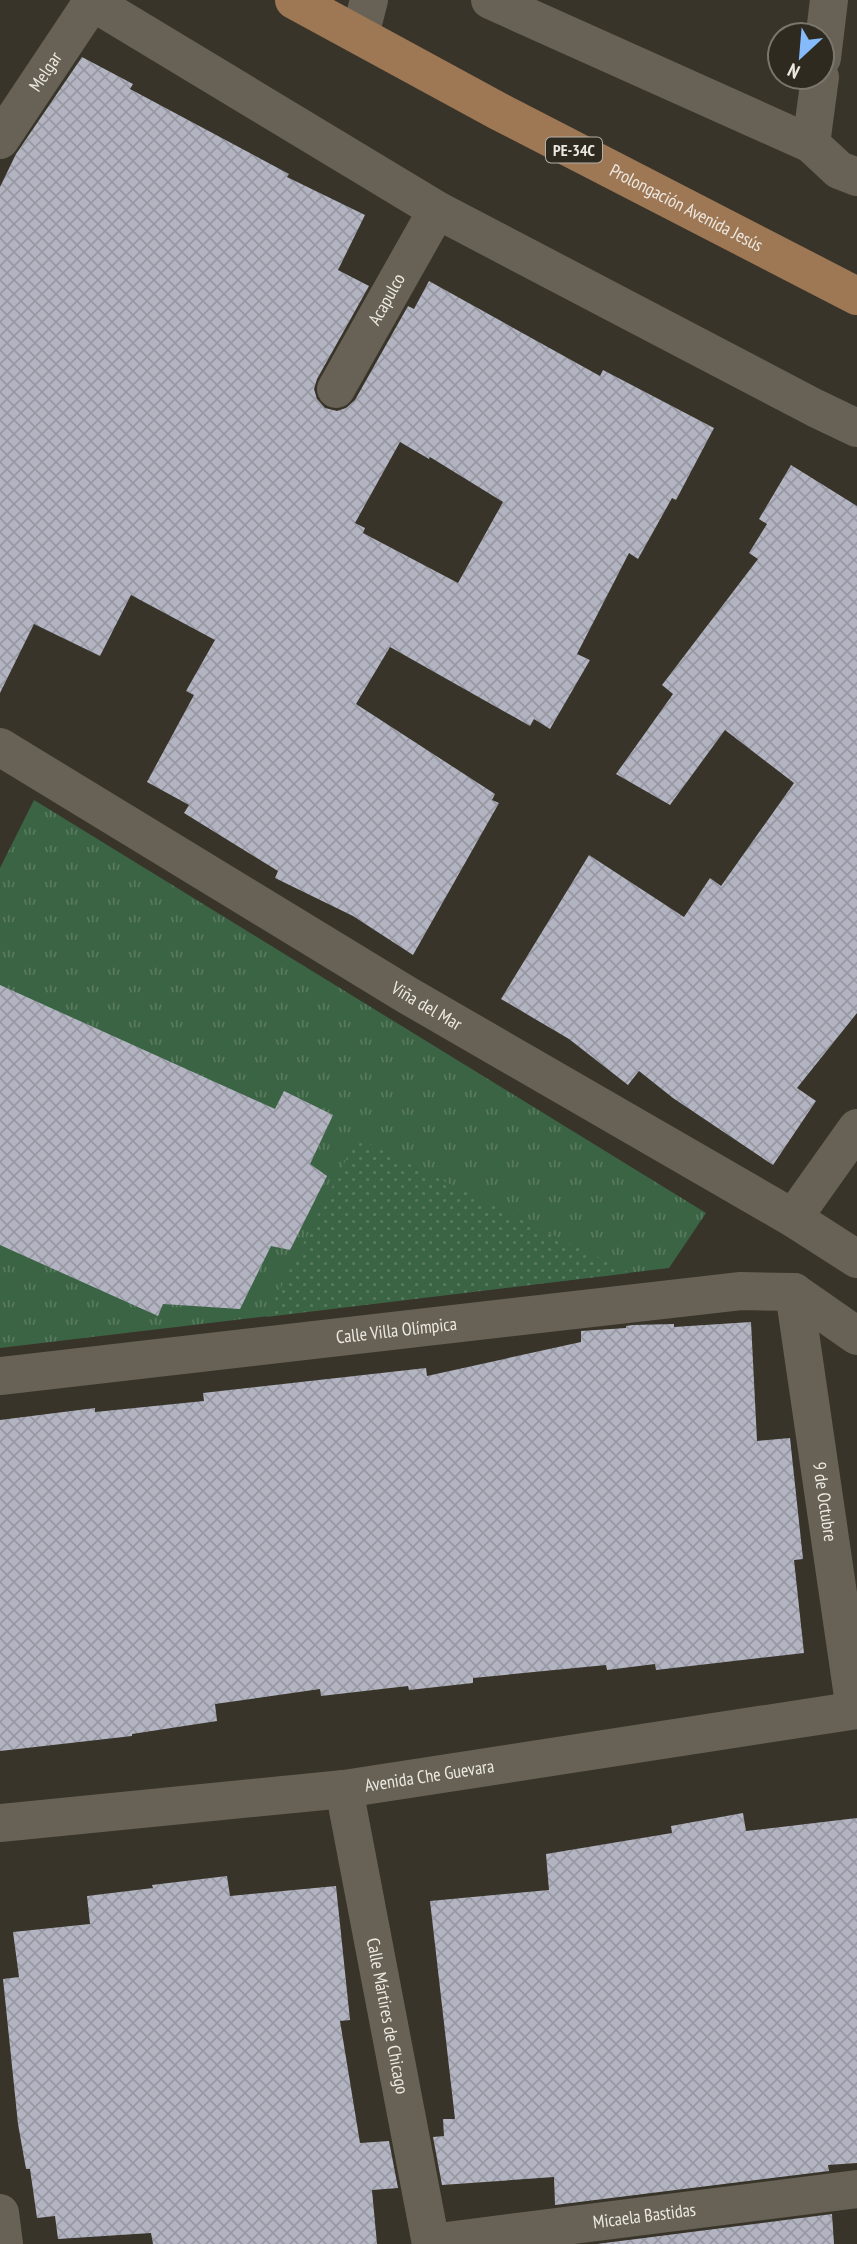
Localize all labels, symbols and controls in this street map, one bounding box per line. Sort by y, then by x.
north arrow [766,21,836,91]
street label: Melgar [24,47,67,96]
text: N [784,58,803,84]
road number: PE-34C [546,138,602,162]
street label: Prolongación Avenida Jesús [606,159,767,257]
street label: Acapulco [362,269,410,329]
street label: Viña del Mar [386,976,466,1035]
street label: Calle Villa Olímpica [335,1312,458,1348]
street label: 9 de Octubre [808,1460,842,1543]
street label: Avenida Che Guevara [363,1754,496,1797]
street label: Calle Mártires de Chicago [362,1936,414,2096]
street label: Micaela Bastidas [591,2198,697,2233]

